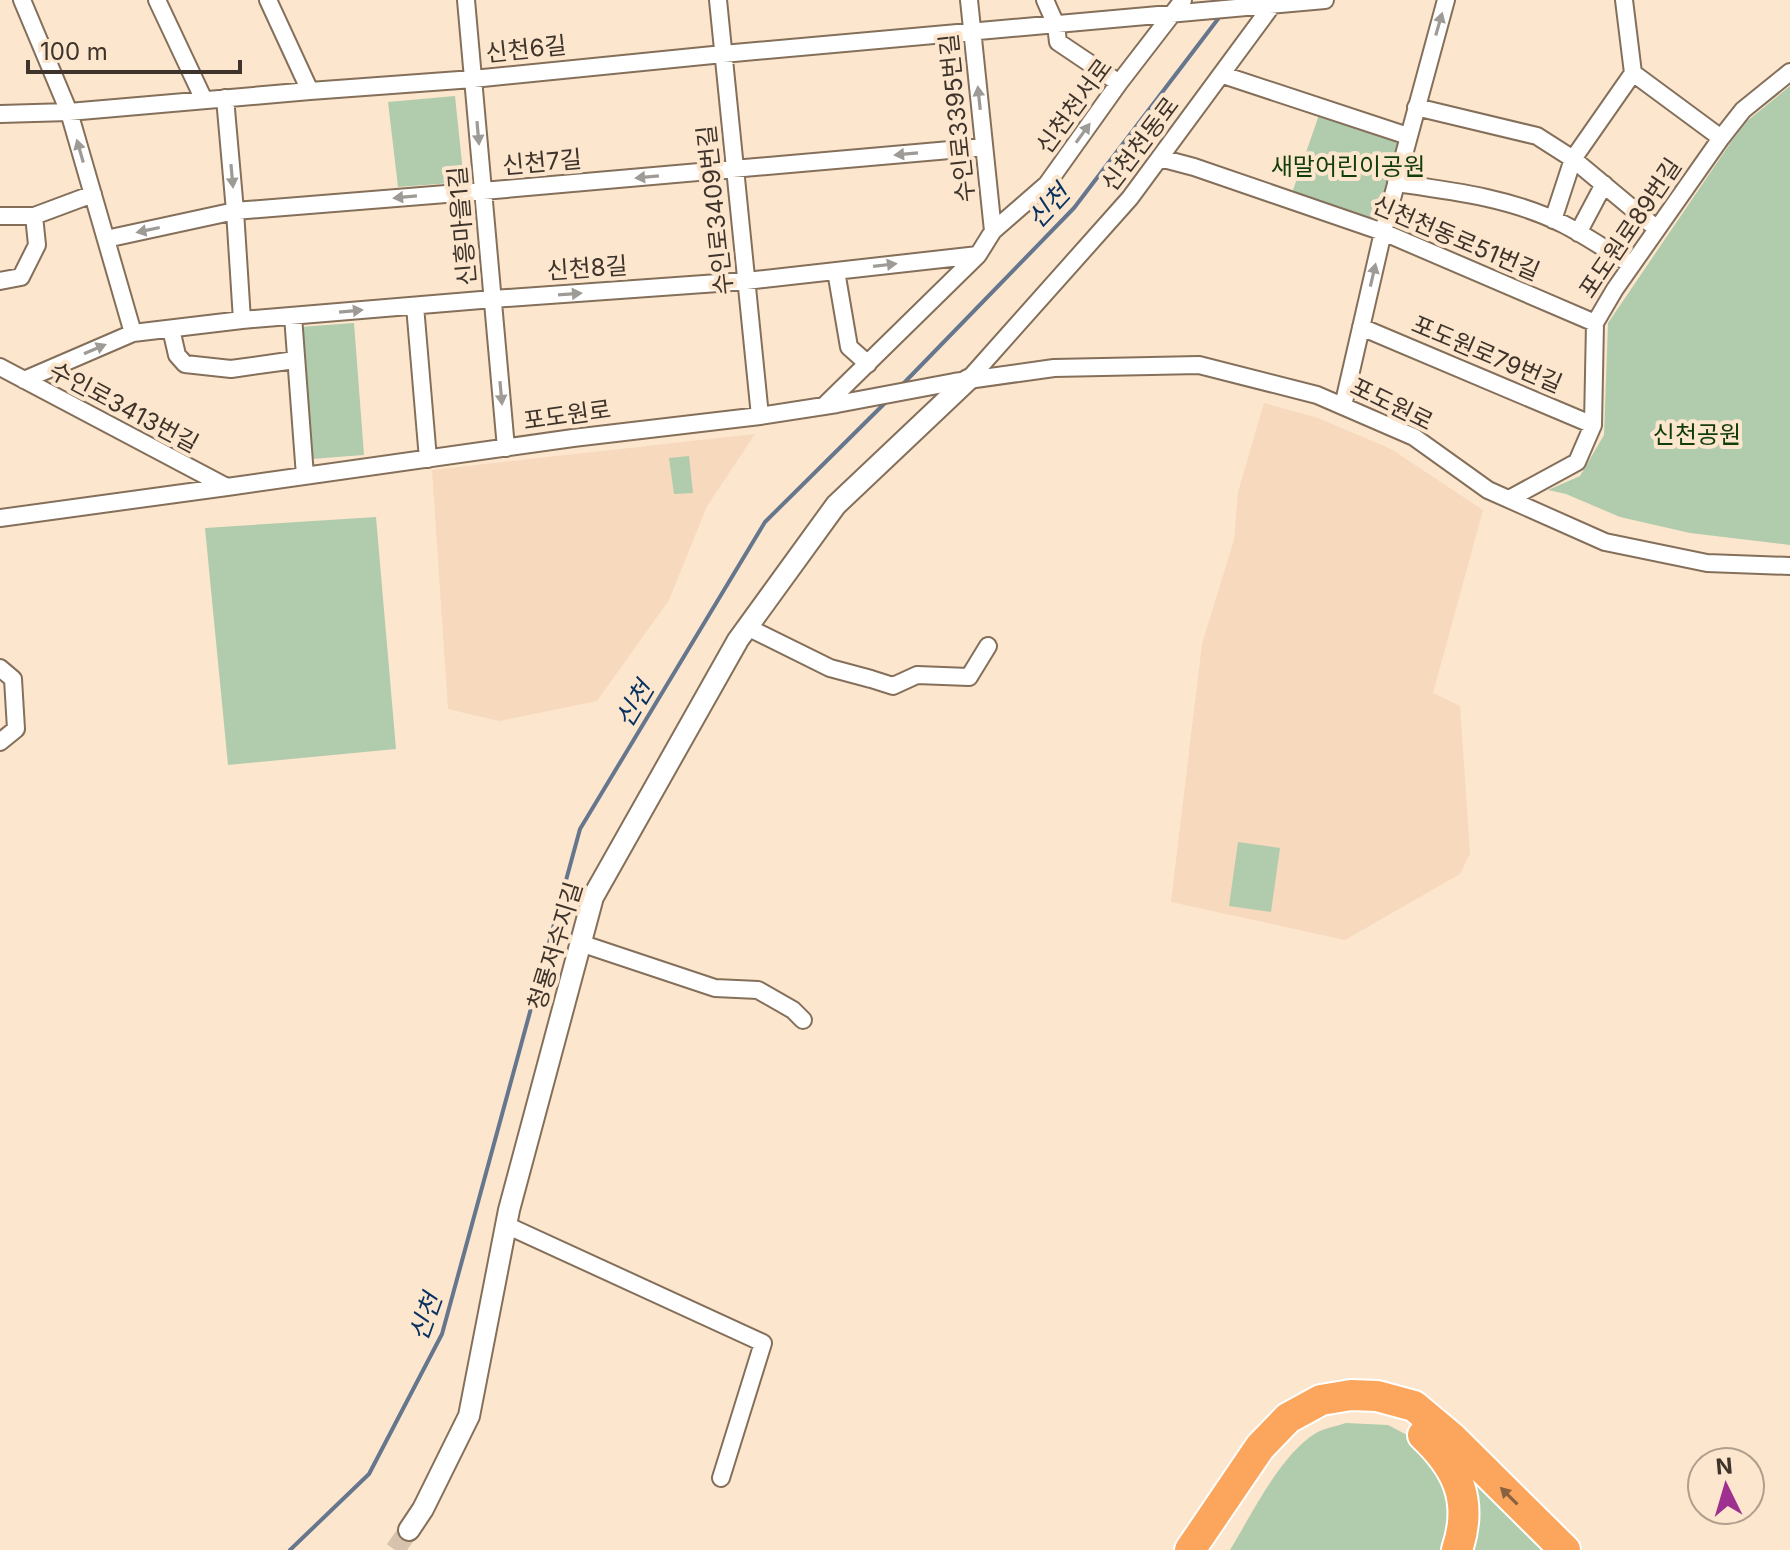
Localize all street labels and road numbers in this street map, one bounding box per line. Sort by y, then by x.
street label: 신천6길 [484,30,568,68]
street label: 수인로3395번길 [934,32,980,204]
street label: 신천천서로 [1030,53,1118,159]
street label: 신천천동로 [1095,91,1185,197]
street label: 수인로3409번길 [692,124,738,296]
street label: 신천7길 [501,144,583,180]
street label: 포도원로89번길 [1573,153,1687,303]
street label: 신흥마을1길 [442,165,482,287]
street label: 신천천동로51번길 [1368,190,1544,286]
street label: 신천8길 [546,251,628,285]
street label: 포도원로79번길 [1407,309,1567,399]
street label: 수인로3413번길 [44,355,204,459]
street label: 포도원로 [1346,372,1438,436]
street label: 포도원로 [521,394,613,436]
street label: 청룡저수지길 [522,878,588,1014]

